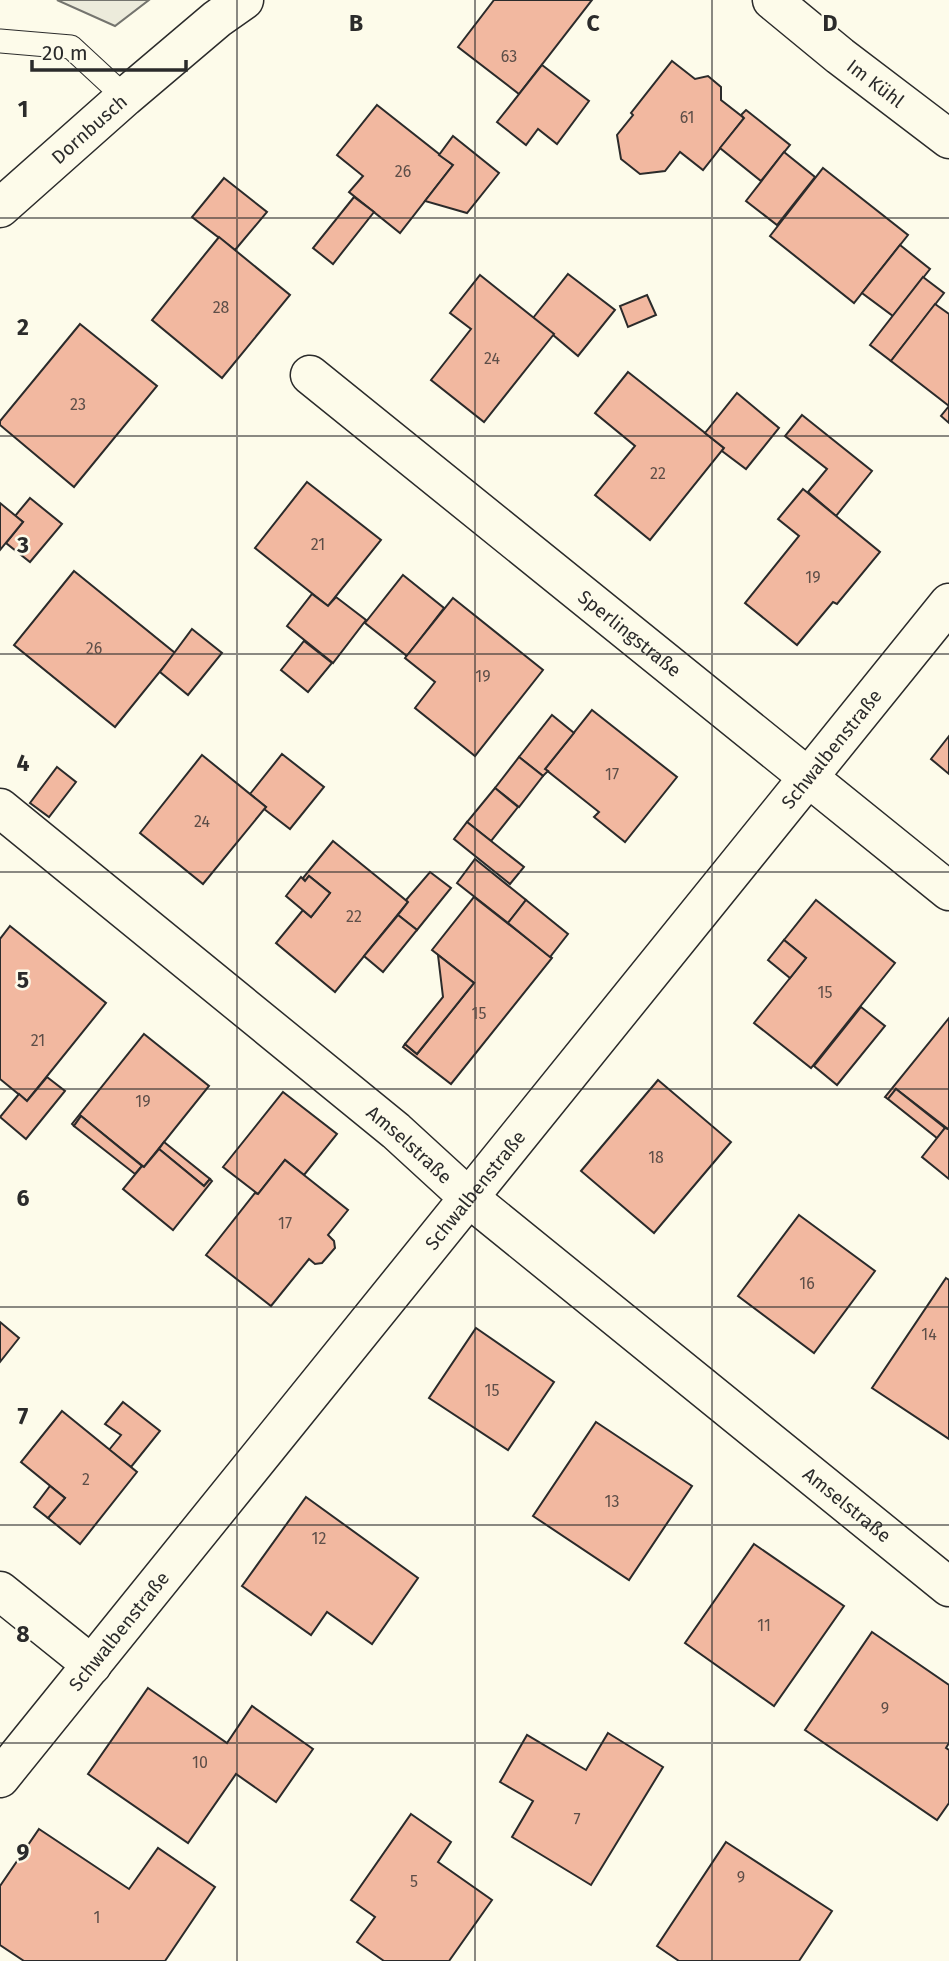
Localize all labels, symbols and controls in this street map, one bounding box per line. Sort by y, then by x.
text: B [349,9,363,37]
text: C [586,9,600,37]
text: D [823,9,838,37]
scale bar [32,28,186,72]
text: 20 m [42,40,88,66]
house number: 63 [501,47,517,66]
street label: Im Kühl [842,55,909,113]
street label: Dornbusch [47,90,132,169]
text: 1 [18,95,28,123]
house number: 61 [680,108,694,127]
house number: 26 [395,162,411,181]
house number: 28 [213,298,230,317]
text: 2 [17,313,29,341]
house number: 24 [484,349,500,368]
house number: 23 [70,395,86,414]
house number: 22 [650,464,666,483]
text: 3 [16,531,29,559]
house number: 21 [311,535,325,554]
house number: 19 [805,568,821,587]
street label: Sperlingstraße [573,585,686,682]
house number: 26 [86,639,102,658]
house number: 19 [475,667,491,686]
street label: Schwalbenstraße [777,685,887,813]
text: 4 [17,749,30,777]
house number: 17 [605,765,619,784]
house number: 24 [194,812,210,831]
house number: 22 [346,907,362,926]
text: 5 [17,966,29,994]
house number: 15 [818,983,832,1002]
house number: 15 [472,1004,486,1023]
house number: 21 [31,1031,45,1050]
house number: 19 [135,1092,151,1111]
street label: Amselstraße [362,1101,457,1189]
street label: Schwalbenstraße [420,1126,531,1255]
house number: 18 [648,1148,664,1167]
text: 6 [17,1184,30,1212]
house number: 17 [278,1214,292,1233]
house number: 16 [799,1274,815,1293]
house number: 14 [921,1325,937,1344]
house number: 15 [485,1381,499,1400]
text: 7 [18,1402,29,1430]
street label: Amselstraße [798,1462,896,1547]
house number: 2 [82,1470,90,1489]
house number: 13 [605,1492,619,1511]
house number: 12 [312,1529,326,1548]
street label: Schwalbenstraße [64,1567,174,1696]
house number: 11 [757,1616,771,1635]
text: 8 [16,1620,30,1648]
house number: 9 [881,1699,889,1718]
house number: 10 [192,1753,208,1772]
house number: 7 [573,1810,581,1829]
text: 9 [17,1838,30,1866]
house number: 9 [737,1868,745,1887]
house number: 5 [410,1872,418,1891]
house number: 1 [94,1908,100,1927]

